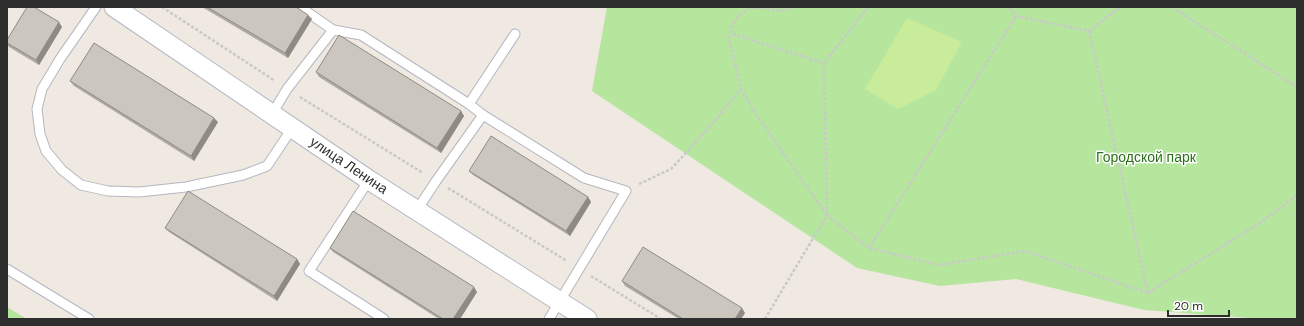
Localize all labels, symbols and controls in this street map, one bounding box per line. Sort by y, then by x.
street label: улица Ленина [307,132,392,198]
park label: Городской парк [1096,148,1197,166]
scale bar [1168,292,1229,318]
text: 20 m [1174,298,1203,314]

